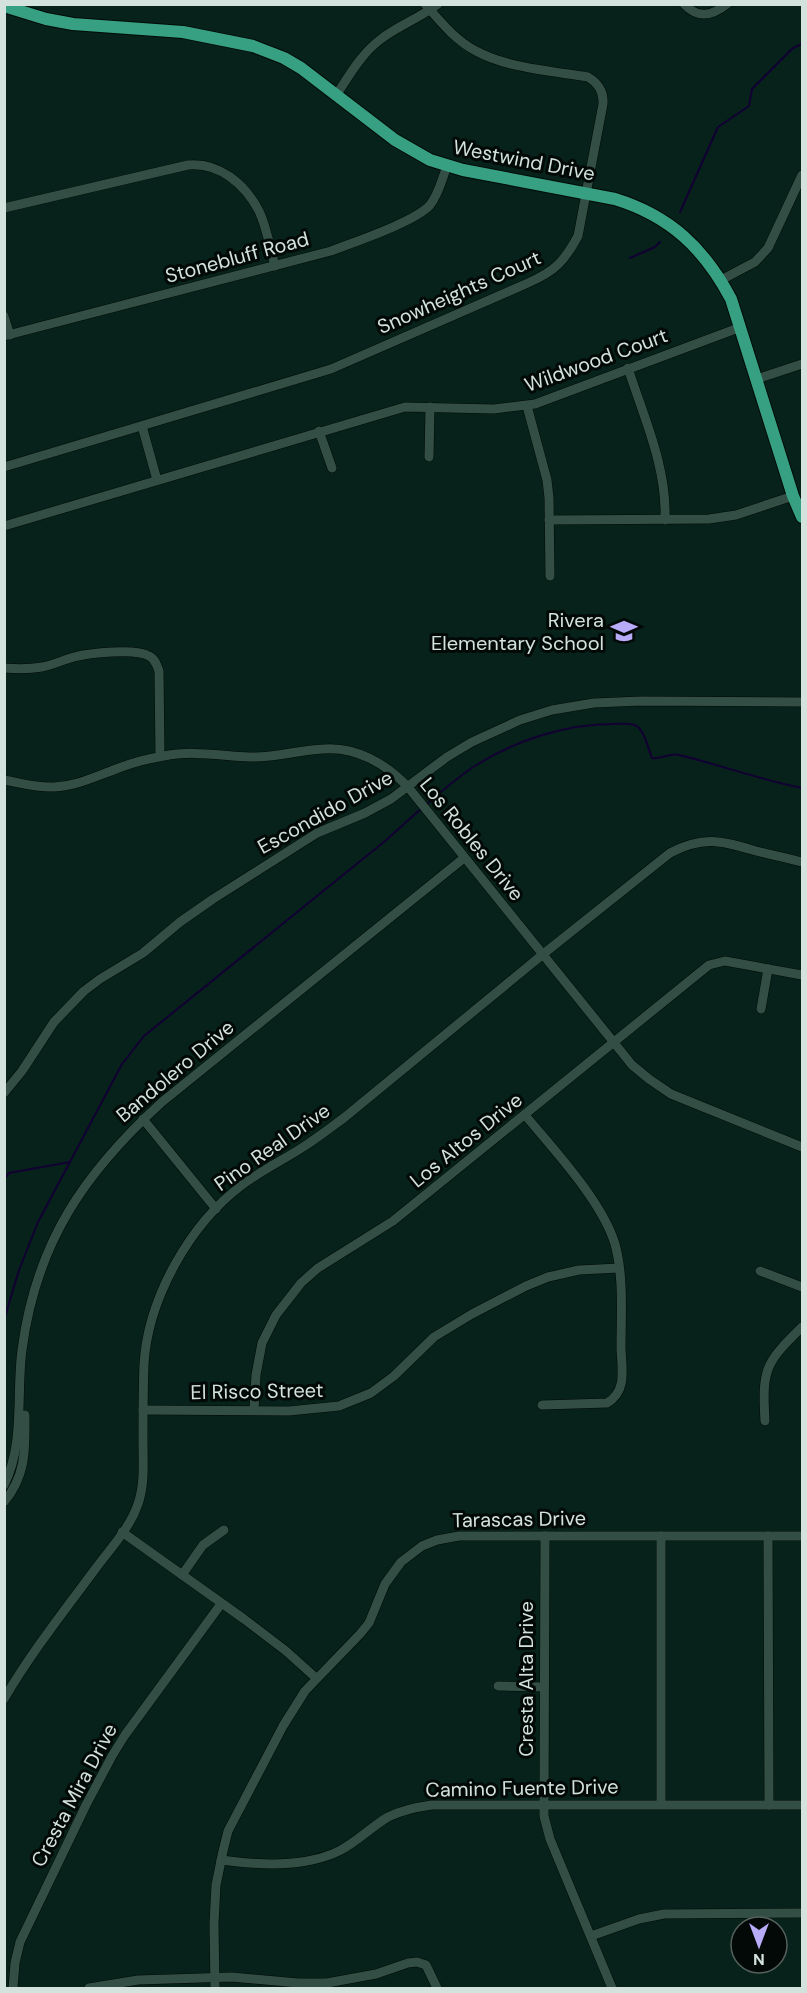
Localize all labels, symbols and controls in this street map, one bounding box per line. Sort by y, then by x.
street label: Westwind Drive [451,134,597,186]
street label: Stonebluff Road [162,225,312,289]
street label: Snowheights Court [373,244,545,340]
street label: Wildwood Court [521,322,671,398]
place label: Rivera Elementary School [431,607,604,656]
school or university icon: Rivera Elementary School [609,616,639,646]
street label: Escondido Drive [253,764,397,860]
street label: Los Robles Drive [414,772,530,906]
street label: Bandolero Drive [111,1014,239,1128]
street label: Los Altos Drive [404,1087,528,1193]
street label: Pino Real Drive [209,1097,335,1197]
street label: El Risco Street [190,1377,324,1405]
street label: Tarascas Drive [452,1505,586,1533]
street label: Cresta Alta Drive [513,1601,539,1757]
street label: Cresta Mira Drive [25,1719,123,1871]
street label: Camino Fuente Drive [425,1773,619,1803]
north arrow [729,1915,789,1975]
text: N [753,1949,765,1970]

